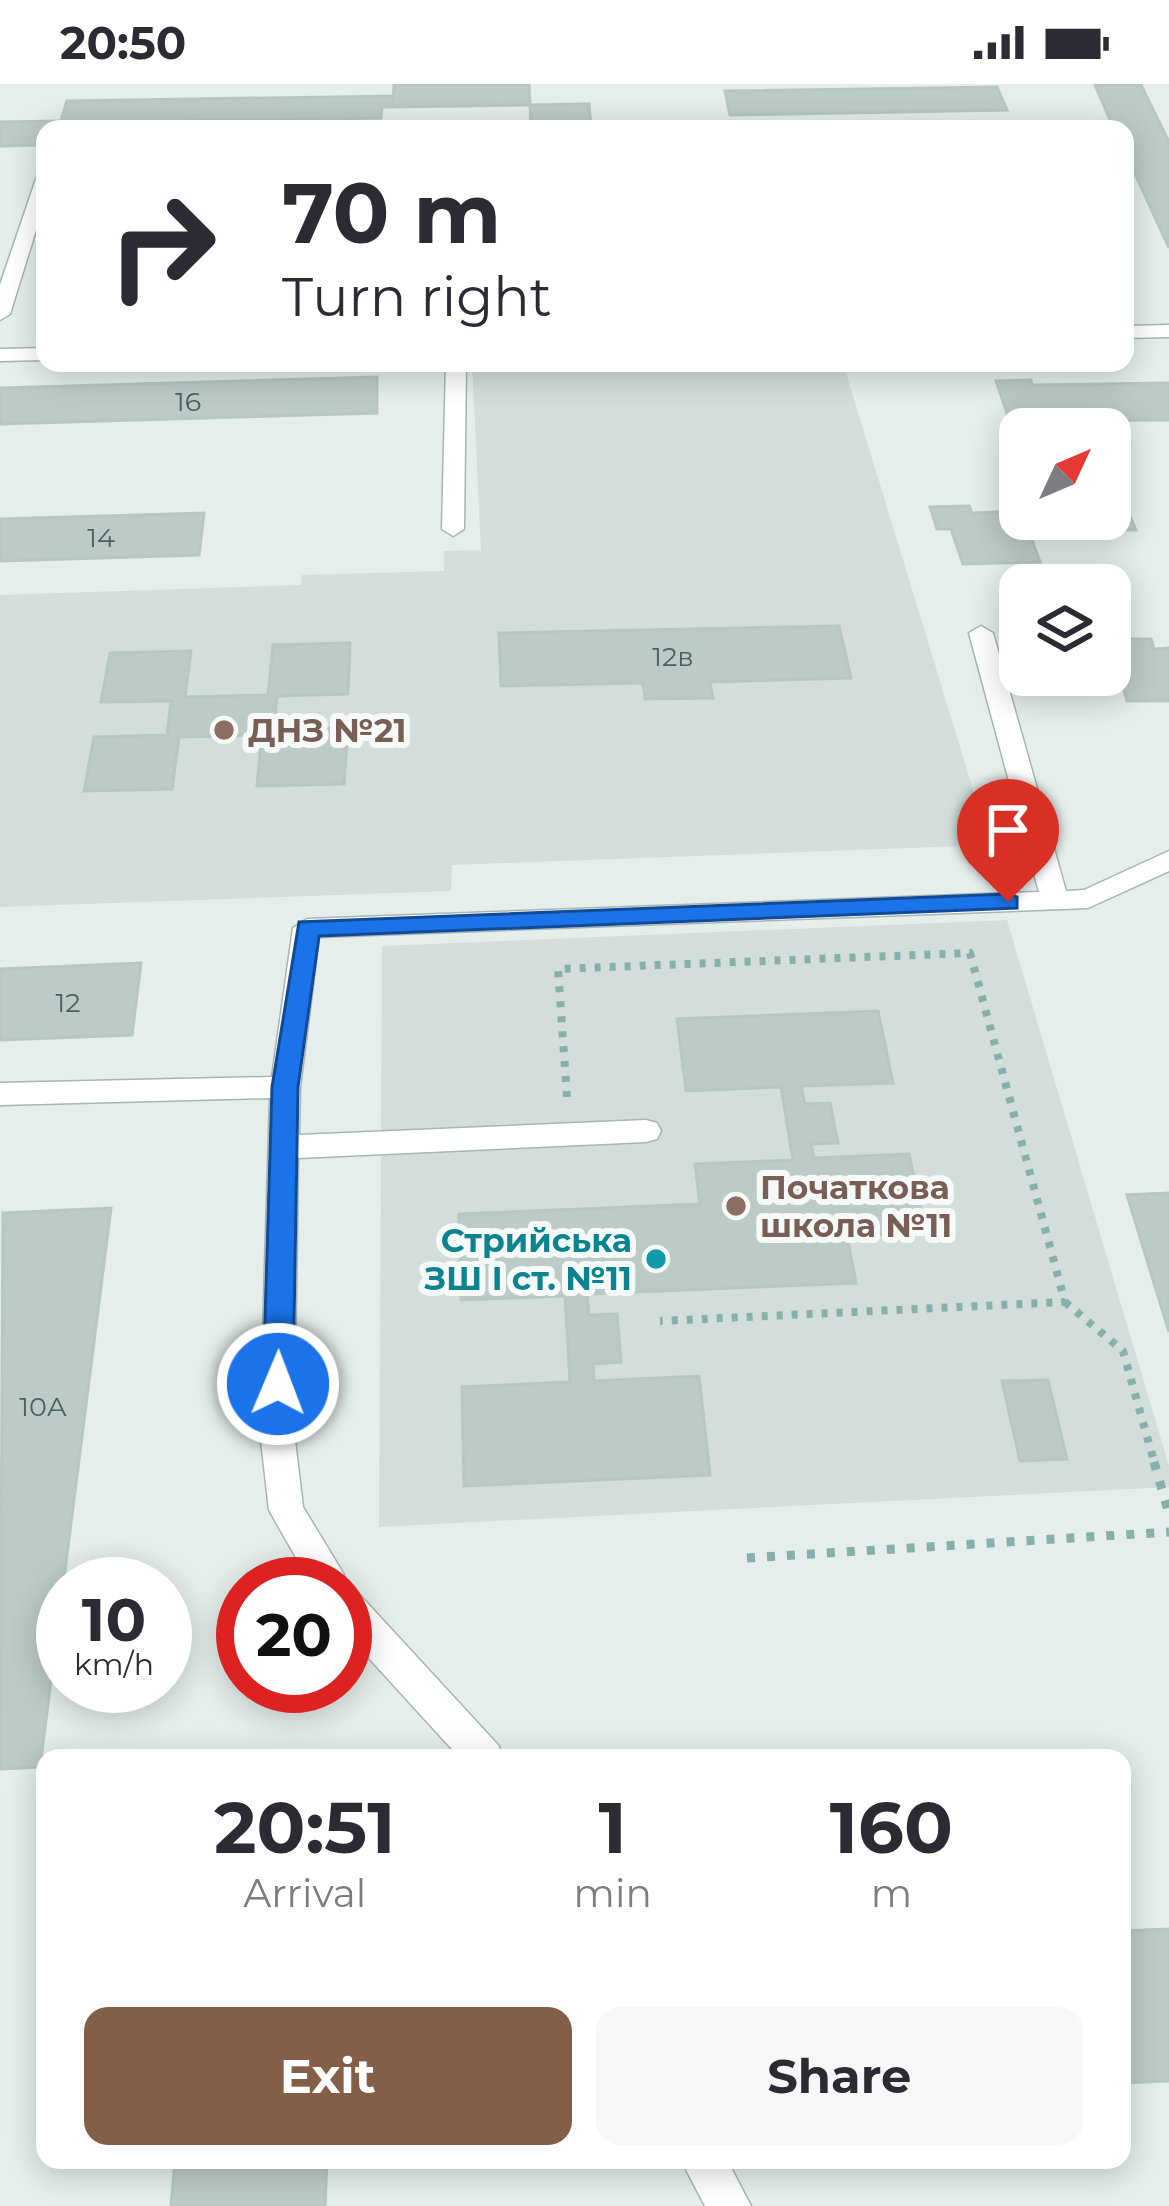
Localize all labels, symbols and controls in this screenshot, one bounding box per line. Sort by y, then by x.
text: 20:50 [60,15,186,70]
text: 70 m [282,162,501,264]
icon: right [84,168,240,324]
text: Turn right [282,264,552,330]
house number: 16 [175,385,201,418]
north arrow [999,408,1131,540]
map controls [999,408,1131,696]
house number: 14 [87,521,115,554]
button: layers [999,564,1131,696]
house number: 12в [652,640,694,673]
place label: ДНЗ №21 [248,710,406,750]
marker: ДНЗ №21 [211,717,237,743]
pin [957,779,1059,902]
icon: arrive [975,797,1041,863]
house number: 12 [55,986,81,1019]
place label: Початкова школа №11 [760,1167,952,1245]
marker: Початкова школа №11 [723,1193,749,1219]
place label: Стрийська ЗШ I ст. №11 [424,1220,632,1298]
marker: Стрийська ЗШ I ст. №11 [643,1246,669,1272]
position arrow [215,1321,341,1447]
house number: 10А [19,1390,67,1423]
speed limit sign: 20 [216,1557,372,1713]
text: 10 [82,1583,146,1656]
text: km/h [74,1646,154,1683]
text: 20:51 [214,1783,395,1871]
text: 1 [599,1783,627,1871]
text: 160 [830,1783,953,1871]
text: Arrival [243,1869,366,1917]
text: min [574,1869,652,1917]
text: m [871,1869,912,1917]
button: Exit [84,2007,572,2145]
button: Share [596,2007,1083,2145]

